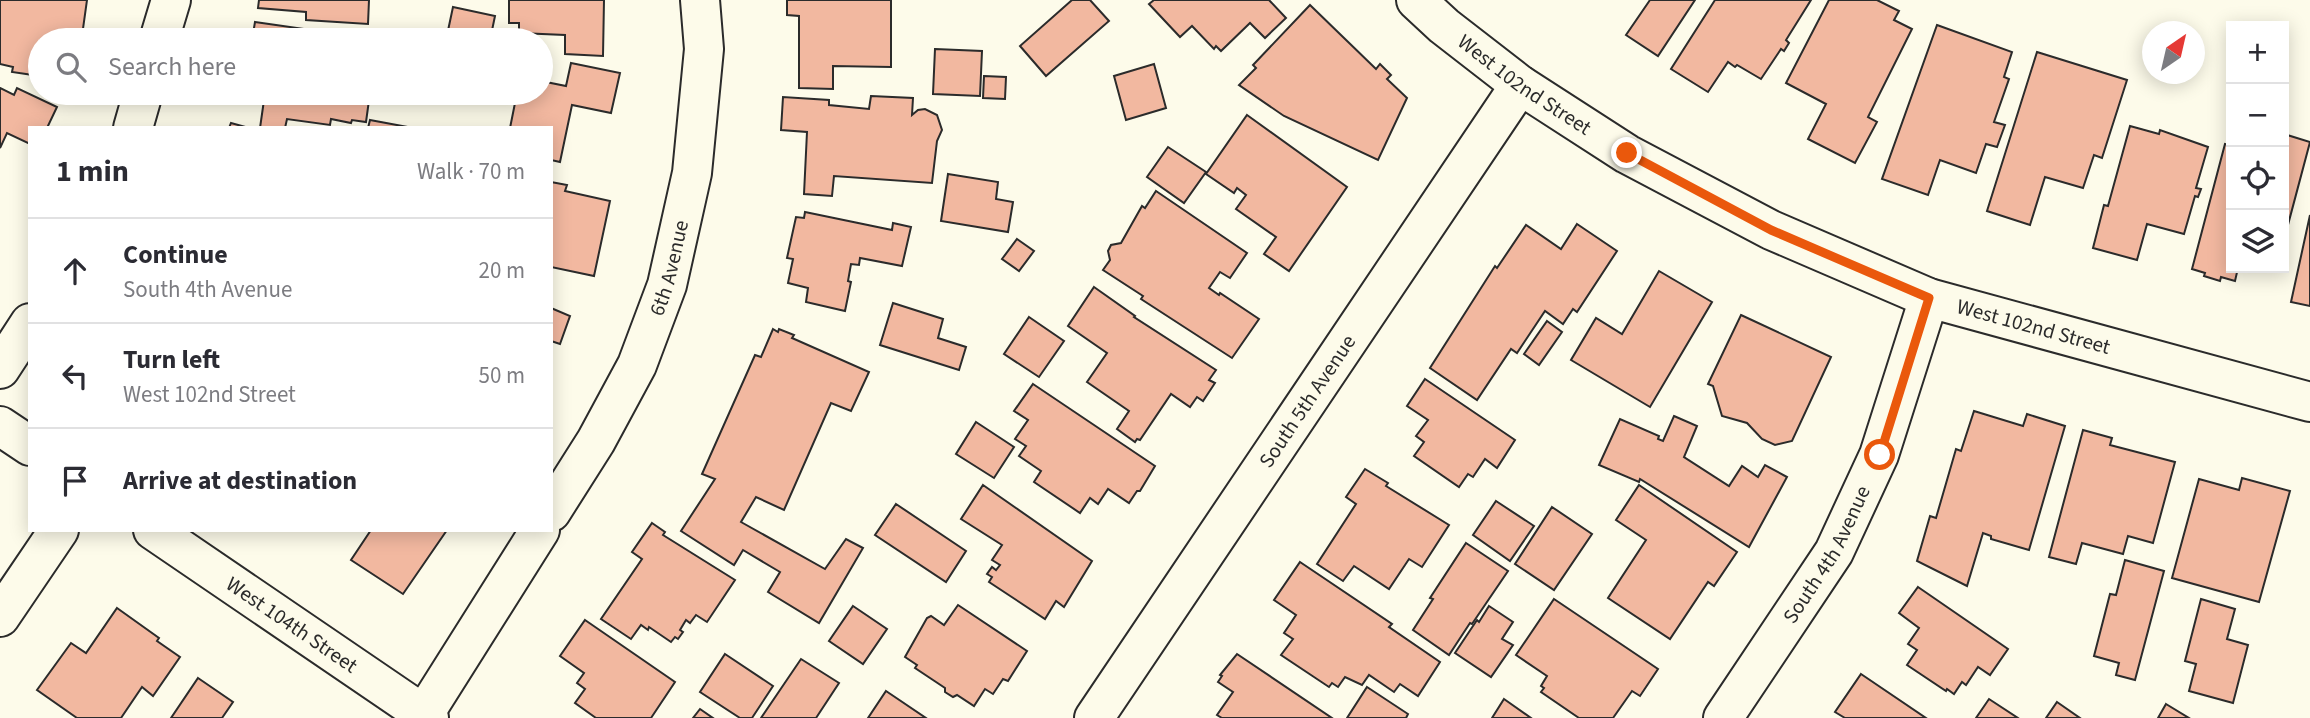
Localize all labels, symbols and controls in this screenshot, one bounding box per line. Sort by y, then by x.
north arrow [2142,21,2205,84]
map controls [2226,21,2289,273]
button: + [2226,21,2289,84]
street label: West 102nd Street [1451,27,1598,142]
search box [28,28,553,105]
icon: search [52,48,90,86]
text: Search here [108,48,236,85]
button: − [2226,84,2289,147]
route end [1611,137,1642,168]
button: locate [2226,147,2289,210]
text: 1 min [56,150,129,193]
text: Walk · 70 m [417,155,525,188]
button: layers [2226,210,2289,273]
street label: 6th Avenue [642,217,696,320]
text: Continue [123,236,228,273]
icon: ahead [56,252,94,290]
text: 20 m [478,254,525,287]
text: South 4th Avenue [123,273,292,306]
street label: West 102nd Street [1953,291,2114,362]
street label: South 5th Avenue [1252,329,1363,474]
text: Turn left [123,341,220,378]
icon: left [56,357,94,395]
text: 50 m [478,359,525,392]
text: West 102nd Street [123,378,296,411]
route start [1864,439,1895,470]
icon: arrive [56,462,94,500]
text: Arrive at destination [123,462,357,499]
street label: South 4th Avenue [1775,481,1878,629]
street label: West 104th Street [220,569,364,680]

